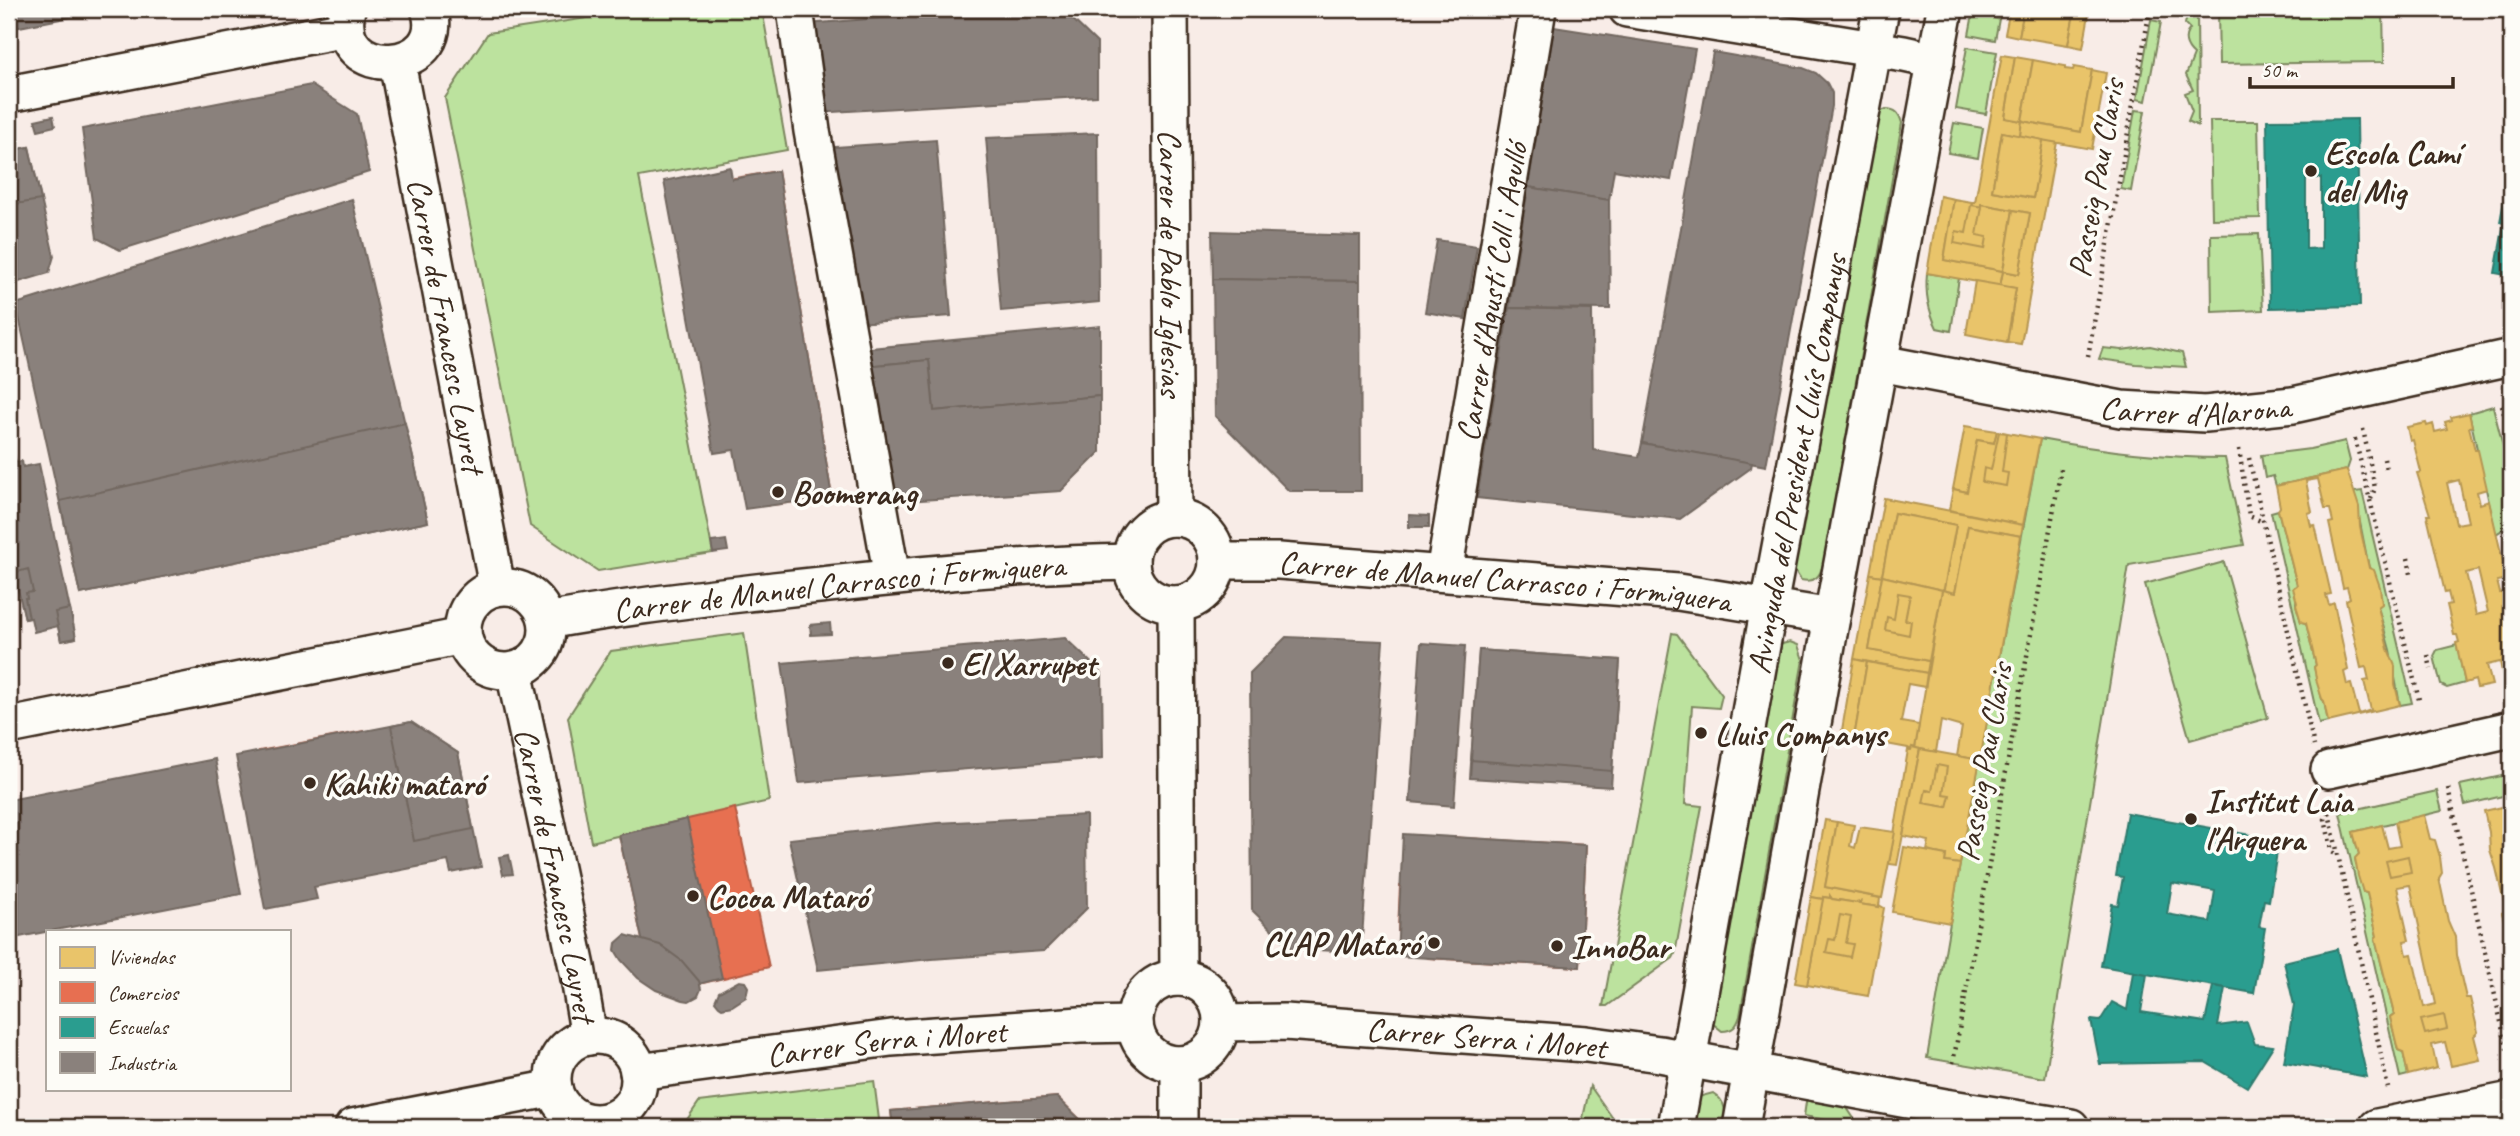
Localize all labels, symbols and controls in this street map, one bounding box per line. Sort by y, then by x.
scale bar [2250,46,2454,90]
text: 50 m [2261,57,2299,83]
street label: Passeig Pau Claris [2058,73,2135,281]
street label: Carrer de Pablo Iglesias [1149,129,1193,399]
place label: Escola Camí del Mig [2325,132,2467,212]
street label: Carrer d'Agustí Coll i Agulló [1446,135,1538,444]
marker: Escola Camí del Mig [2303,163,2319,179]
street label: Carrer de Francesc Layret [398,175,496,480]
street label: Avinguda del President Lluís Companys [1737,248,1857,677]
street label: Carrer d'Alarona [2097,385,2295,436]
place label: Boomerang [792,472,920,514]
marker: Boomerang [770,484,786,500]
street label: Carrer de Manuel Carrasco i Formiguera [1277,541,1737,623]
street label: Carrer de Manuel Carrasco i Formiguera [610,544,1068,632]
place label: El Xarrupet [962,643,1100,685]
marker: El Xarrupet [940,655,956,671]
street label: Passeig Pau Claris [1946,657,2023,865]
place label: Lluis Companys [1715,713,1889,755]
street label: Carrer de Francesc Layret [505,724,607,1029]
marker: Lluis Companys [1693,725,1709,741]
place label: Kahiki mataró [324,763,489,805]
marker: Kahiki mataró [302,775,318,791]
place label: Institut Laia l'Arquera [2205,780,2355,860]
marker: Institut Laia l'Arquera [2183,811,2199,827]
place label: Cocoa Mataró [707,876,872,918]
marker: Cocoa Mataró [685,888,701,904]
place label: CLAP Mataró [1263,923,1424,965]
place label: InnoBar [1571,926,1672,968]
legend [46,930,290,1090]
marker: CLAP Mataró [1426,935,1442,951]
marker: InnoBar [1549,938,1565,954]
text: Viviendas [108,944,176,970]
text: Comercios [108,980,180,1006]
street label: Carrer Serra i Moret [1365,1008,1612,1069]
street label: Carrer Serra i Moret [764,1010,1010,1077]
text: Escuelas [108,1014,169,1040]
text: Industria [108,1050,178,1076]

